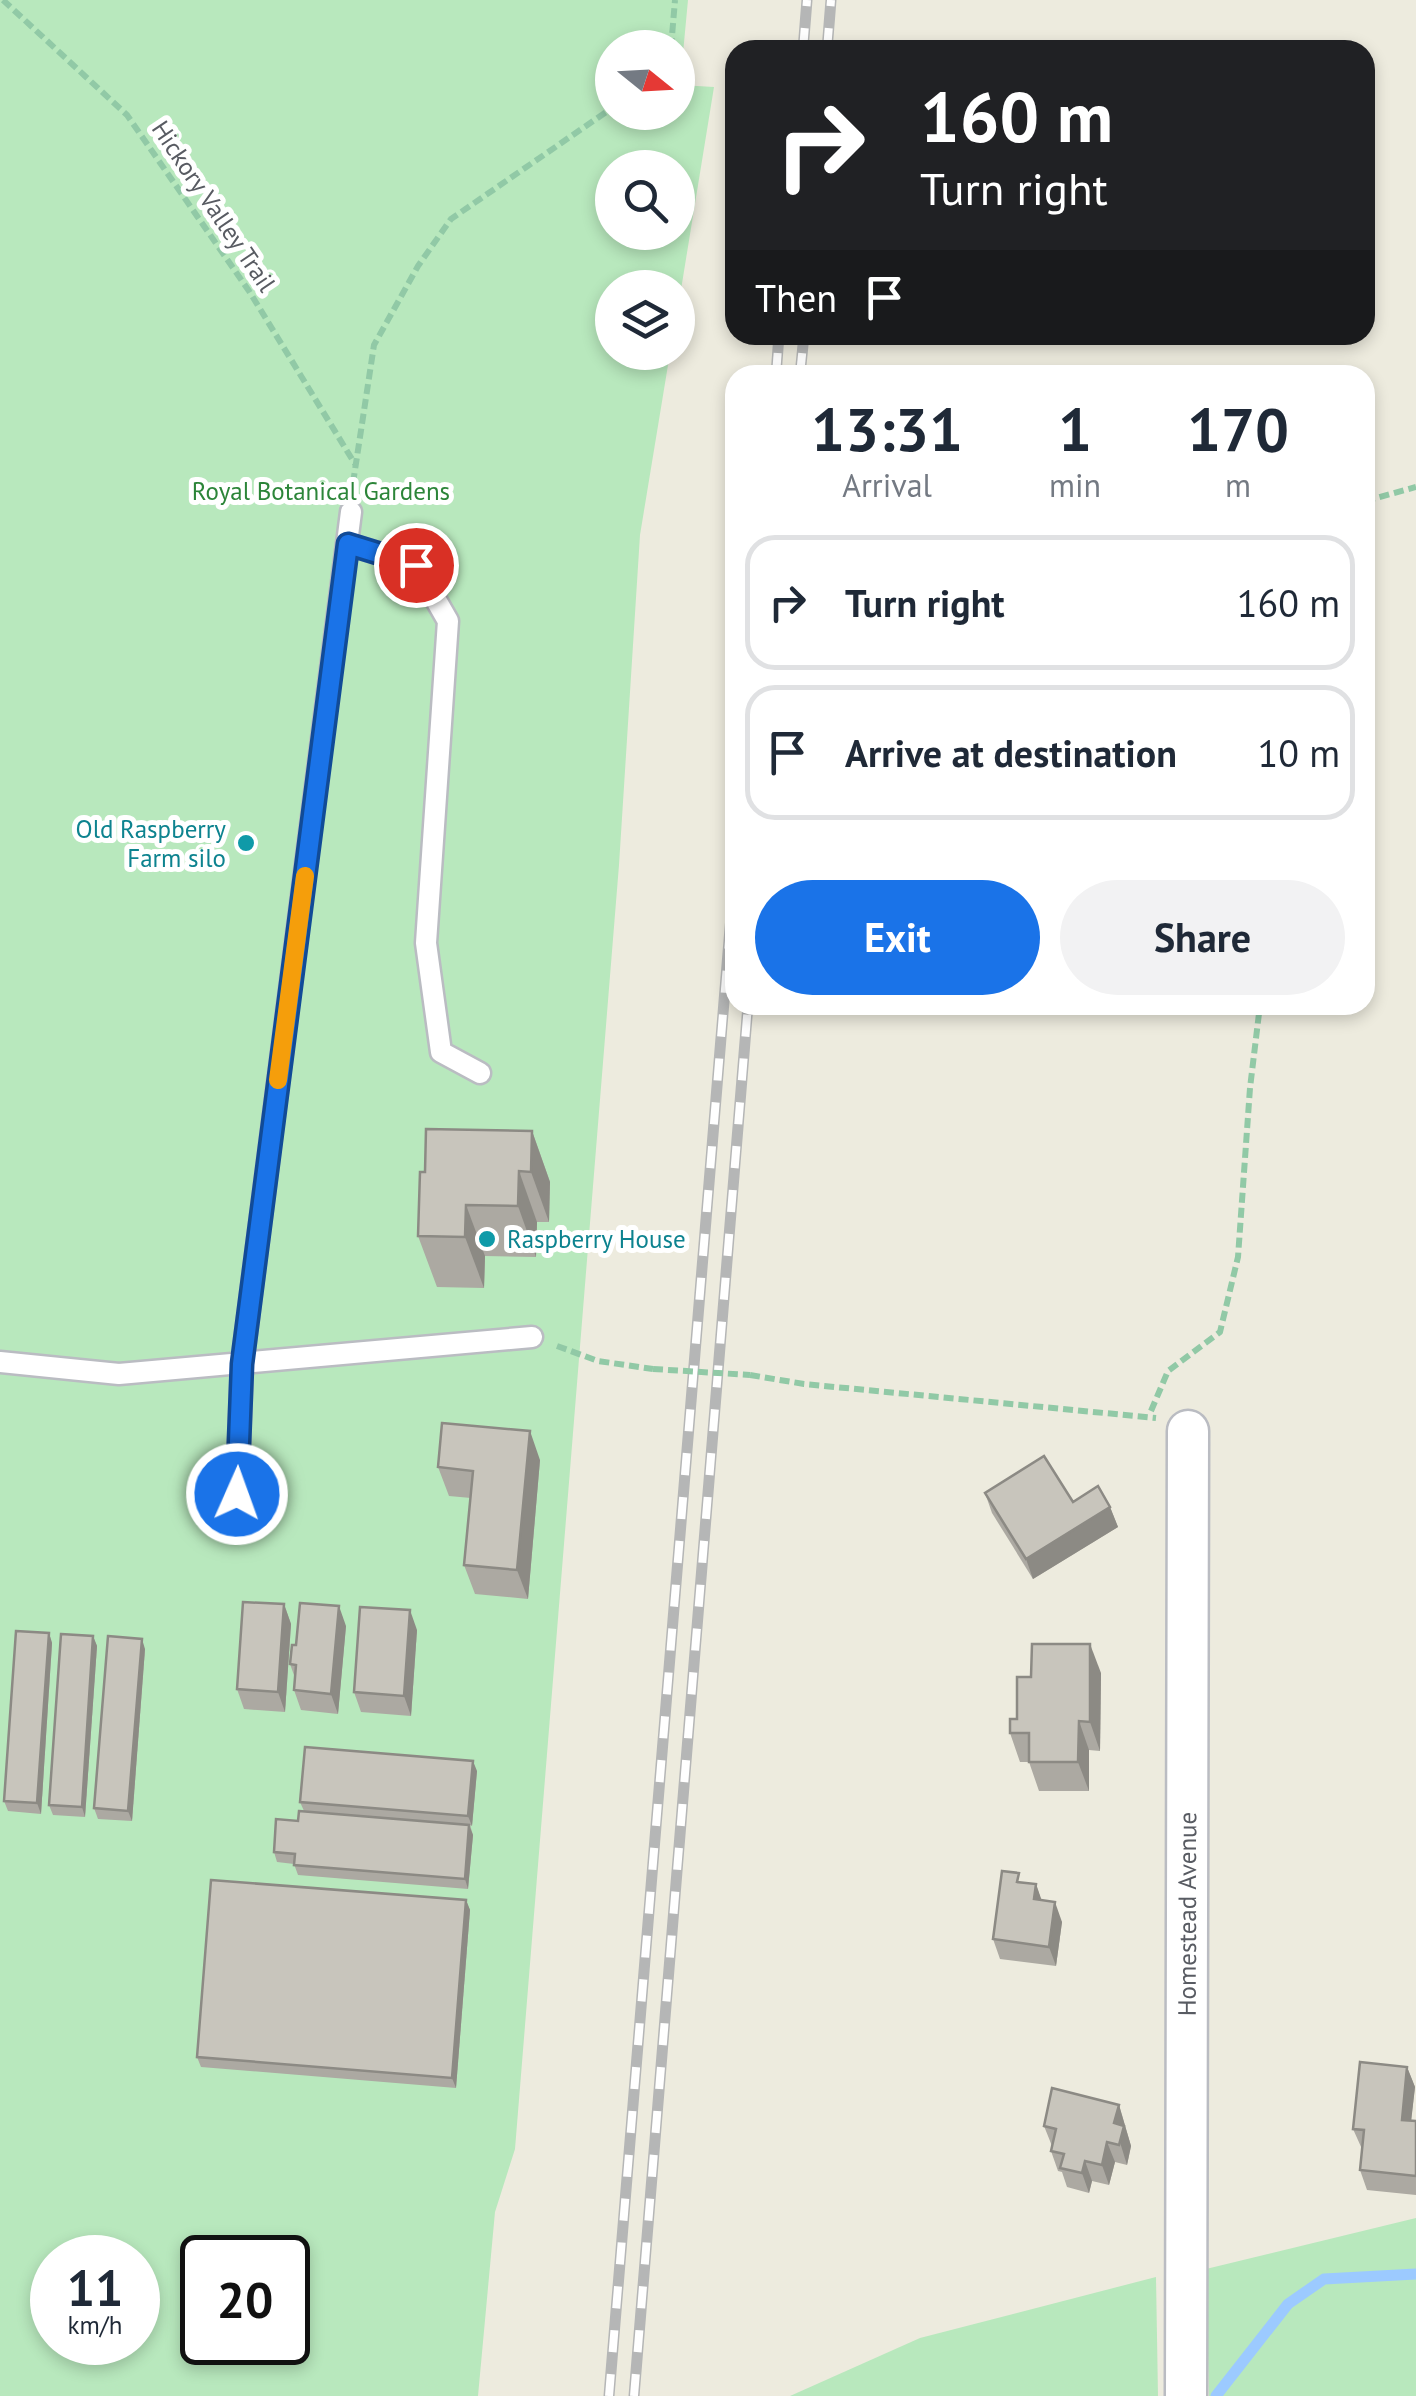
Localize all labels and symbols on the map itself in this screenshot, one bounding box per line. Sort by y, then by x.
north arrow [595,30,695,130]
street label: Hickory Valley Trail [145,114,284,298]
park label: Royal Botanical Gardens [192,475,450,507]
pin [374,523,459,608]
place label: Old Raspberry Farm silo [76,813,226,874]
marker: Old Raspberry Farm silo [235,832,257,854]
place label: Raspberry House [507,1223,686,1255]
marker: Raspberry House [476,1228,498,1250]
position arrow [185,1442,289,1546]
street label: Homestead Avenue [1171,1812,1203,2016]
speed limit sign: 20 [180,2235,310,2365]

